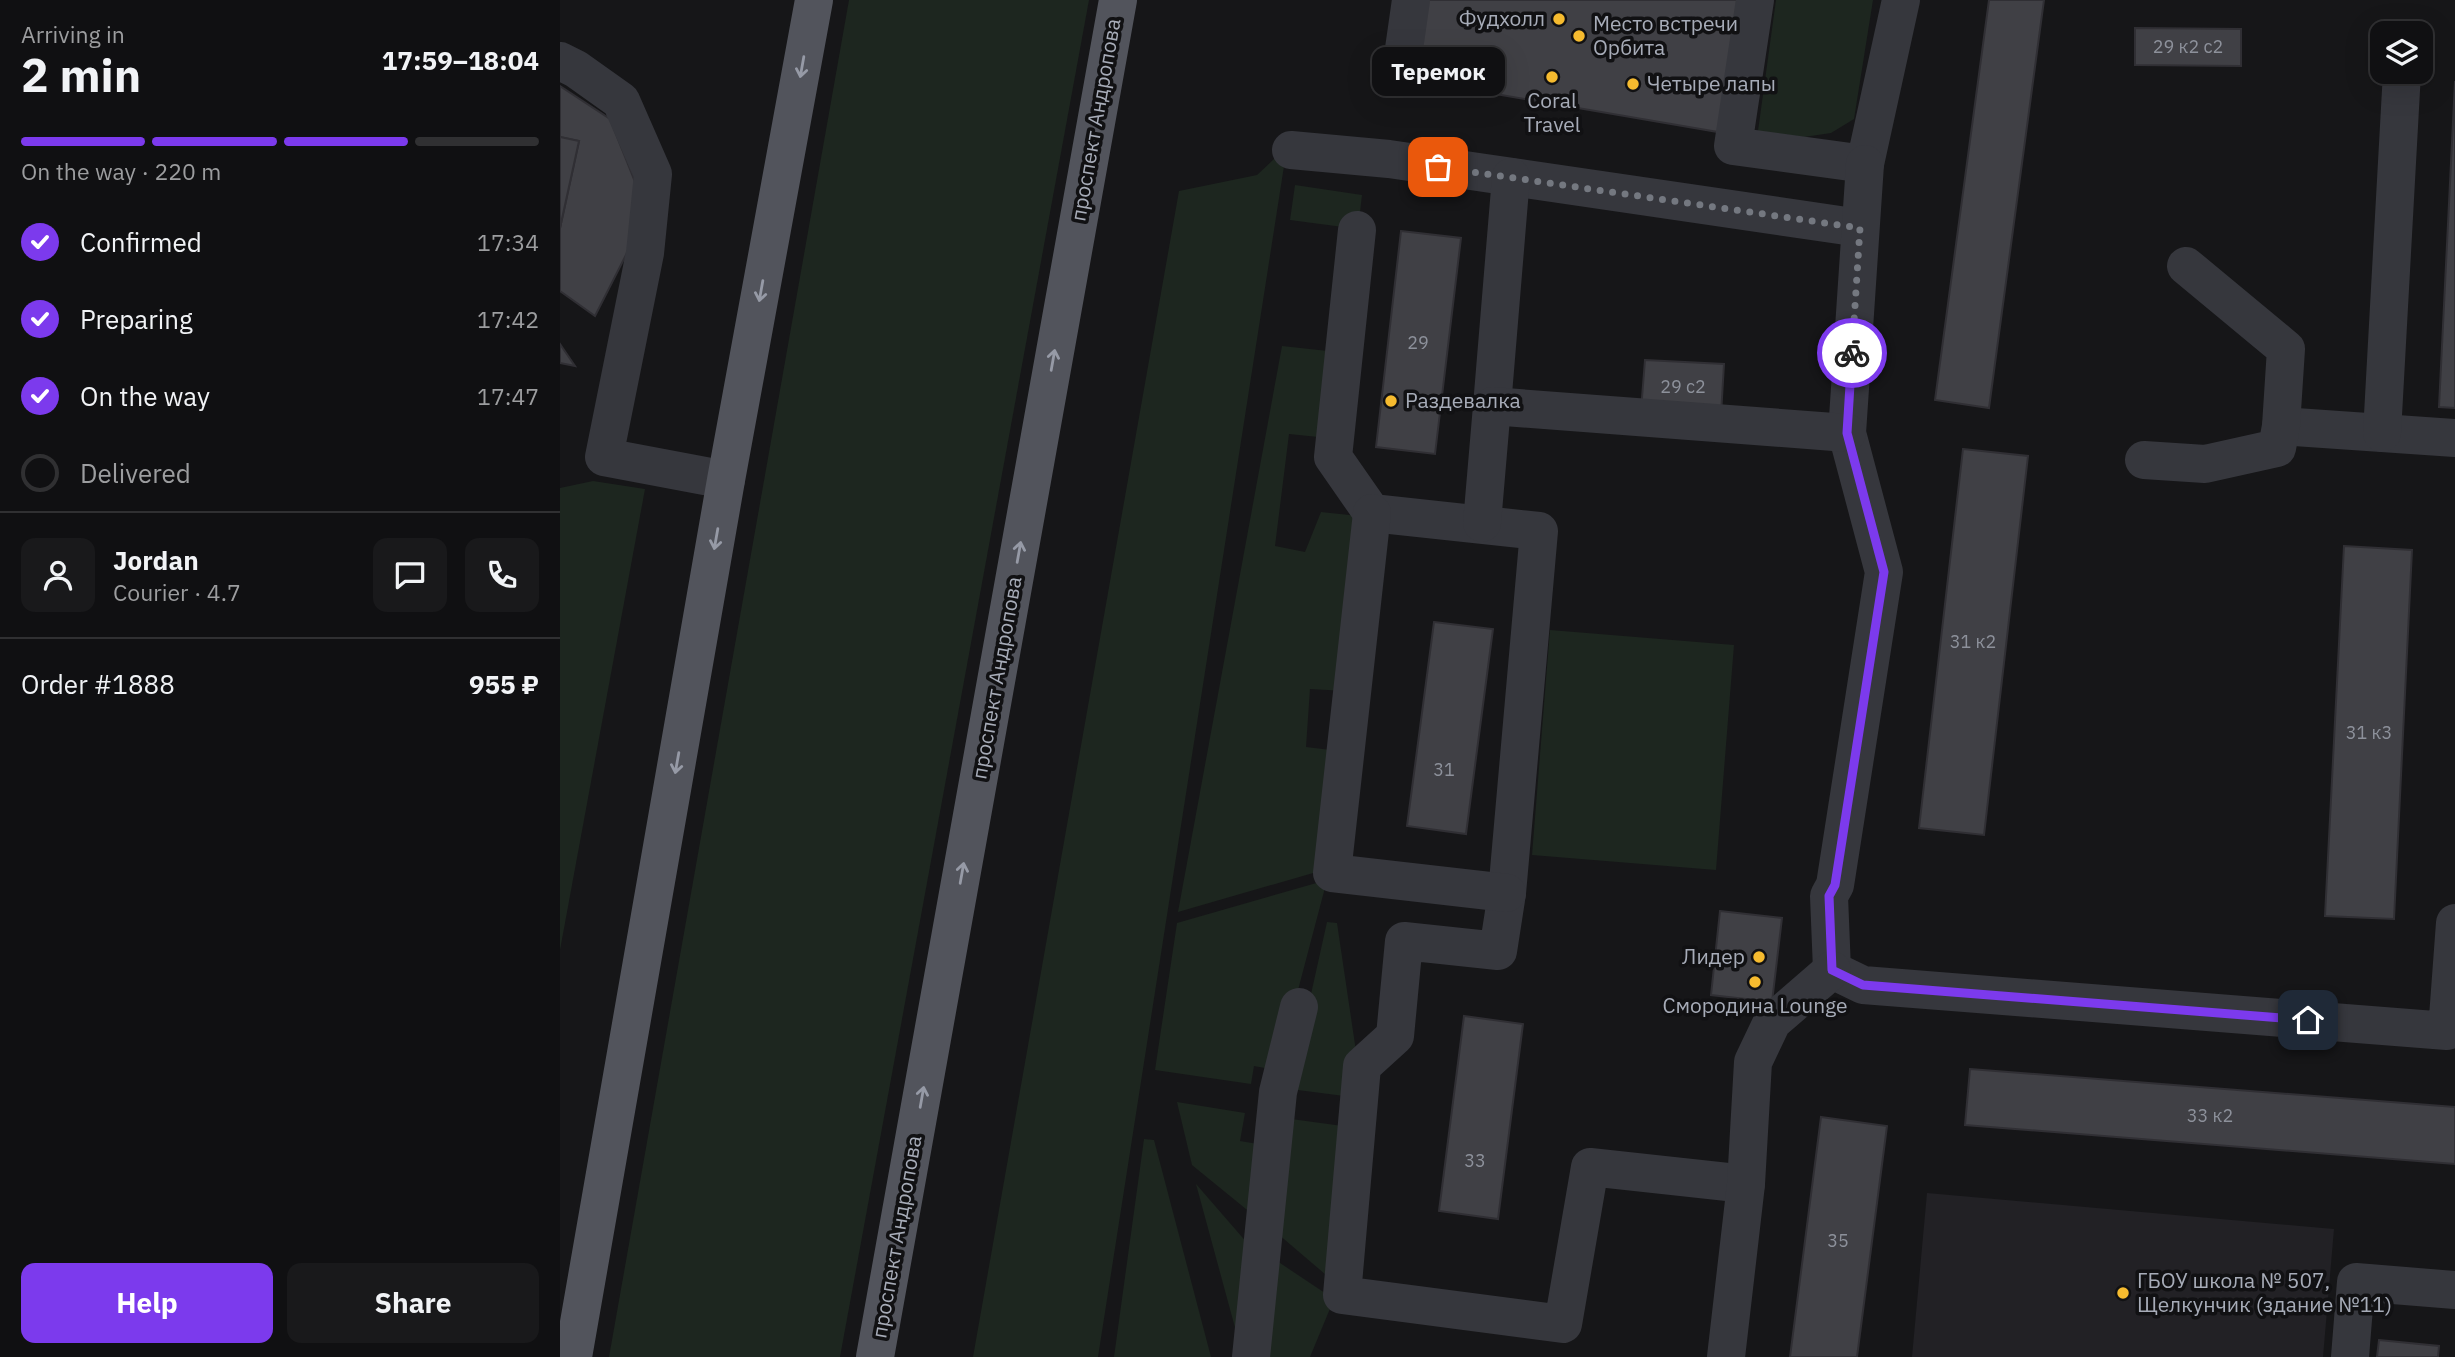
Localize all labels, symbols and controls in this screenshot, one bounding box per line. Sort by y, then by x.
place label: Фудхолл [1459,4,1545,32]
place label: Место встречи Орбита [1593,9,1738,61]
marker: Фудхолл [1551,11,1567,27]
street label: проспект Андропова [1063,16,1127,223]
text: Arriving in [21,19,125,49]
map controls [2370,21,2433,84]
button: layers [2370,21,2433,84]
marker: Место встречи Орбита [1571,28,1587,44]
house number: 29 к2 с2 [2153,35,2223,58]
text: 17:59–18:04 [382,43,539,77]
text: 2 min [21,45,141,105]
callout: Теремок [1372,48,1505,97]
one-way arrow [795,55,808,78]
text: Теремок [1391,56,1486,86]
marker: Coral Travel [1544,69,1560,85]
place label: Четыре лапы [1647,69,1776,97]
marker: Четыре лапы [1625,76,1641,92]
place label: Coral Travel [1523,86,1581,138]
pin [1408,137,1468,197]
icon: bag [1419,148,1457,186]
text: On the way · 220 m [21,156,221,186]
icon: check [21,223,59,261]
text: Confirmed [80,225,202,259]
text: 17:34 [477,227,539,257]
one-way arrow [753,279,767,302]
icon: check [21,300,59,338]
text: Preparing [80,302,193,336]
text: 17:42 [477,304,539,334]
courier [1817,318,1887,388]
house number: 29 [1407,331,1429,354]
icon: bike [1833,334,1871,372]
one-way arrow [1047,349,1061,372]
house number: 29 с2 [1660,375,1706,398]
icon: check [21,377,59,415]
text: On the way [80,379,210,413]
text: 17:47 [477,381,539,411]
place label: Раздевалка [1405,386,1521,414]
marker: Раздевалка [1383,393,1399,409]
text: Delivered [80,456,191,490]
one-way arrow [708,527,722,550]
button: person [21,538,95,612]
button: chat [373,538,447,612]
button: phone [465,538,539,612]
one-way arrow [1013,542,1026,564]
text: Jordan [113,543,199,577]
street label: проспект Андропова [964,574,1028,781]
text: Courier · 4.7 [113,577,241,607]
house number: 31 к2 [1950,630,1996,653]
text: Order #1888 [21,667,175,701]
text: 955 ₽ [469,667,539,701]
house number: 31 к3 [2346,721,2392,744]
one-way arrow [670,751,683,774]
house number: 31 [1433,758,1455,781]
one-way arrow [956,862,969,885]
place label: Лидер [1682,942,1745,970]
marker: Лидер [1751,949,1767,965]
marker: Смородина Lounge [1747,974,1763,990]
pin [2278,990,2338,1050]
place label: Смородина Lounge [1662,991,1848,1019]
icon: home [2289,1001,2327,1039]
one-way arrow [916,1086,929,1109]
house number: 33 к2 [2187,1104,2233,1127]
street label: проспект Андропова [864,1133,928,1340]
house number: 33 [1464,1149,1486,1172]
house number: 35 [1827,1229,1849,1252]
button: Help [21,1263,273,1343]
button: Share [287,1263,539,1343]
place label: ГБОУ школа № 507, Щелкунчик (здание №11) [2137,1266,2392,1318]
marker: ГБОУ школа № 507, Щелкунчик (здание №11) [2115,1285,2131,1301]

